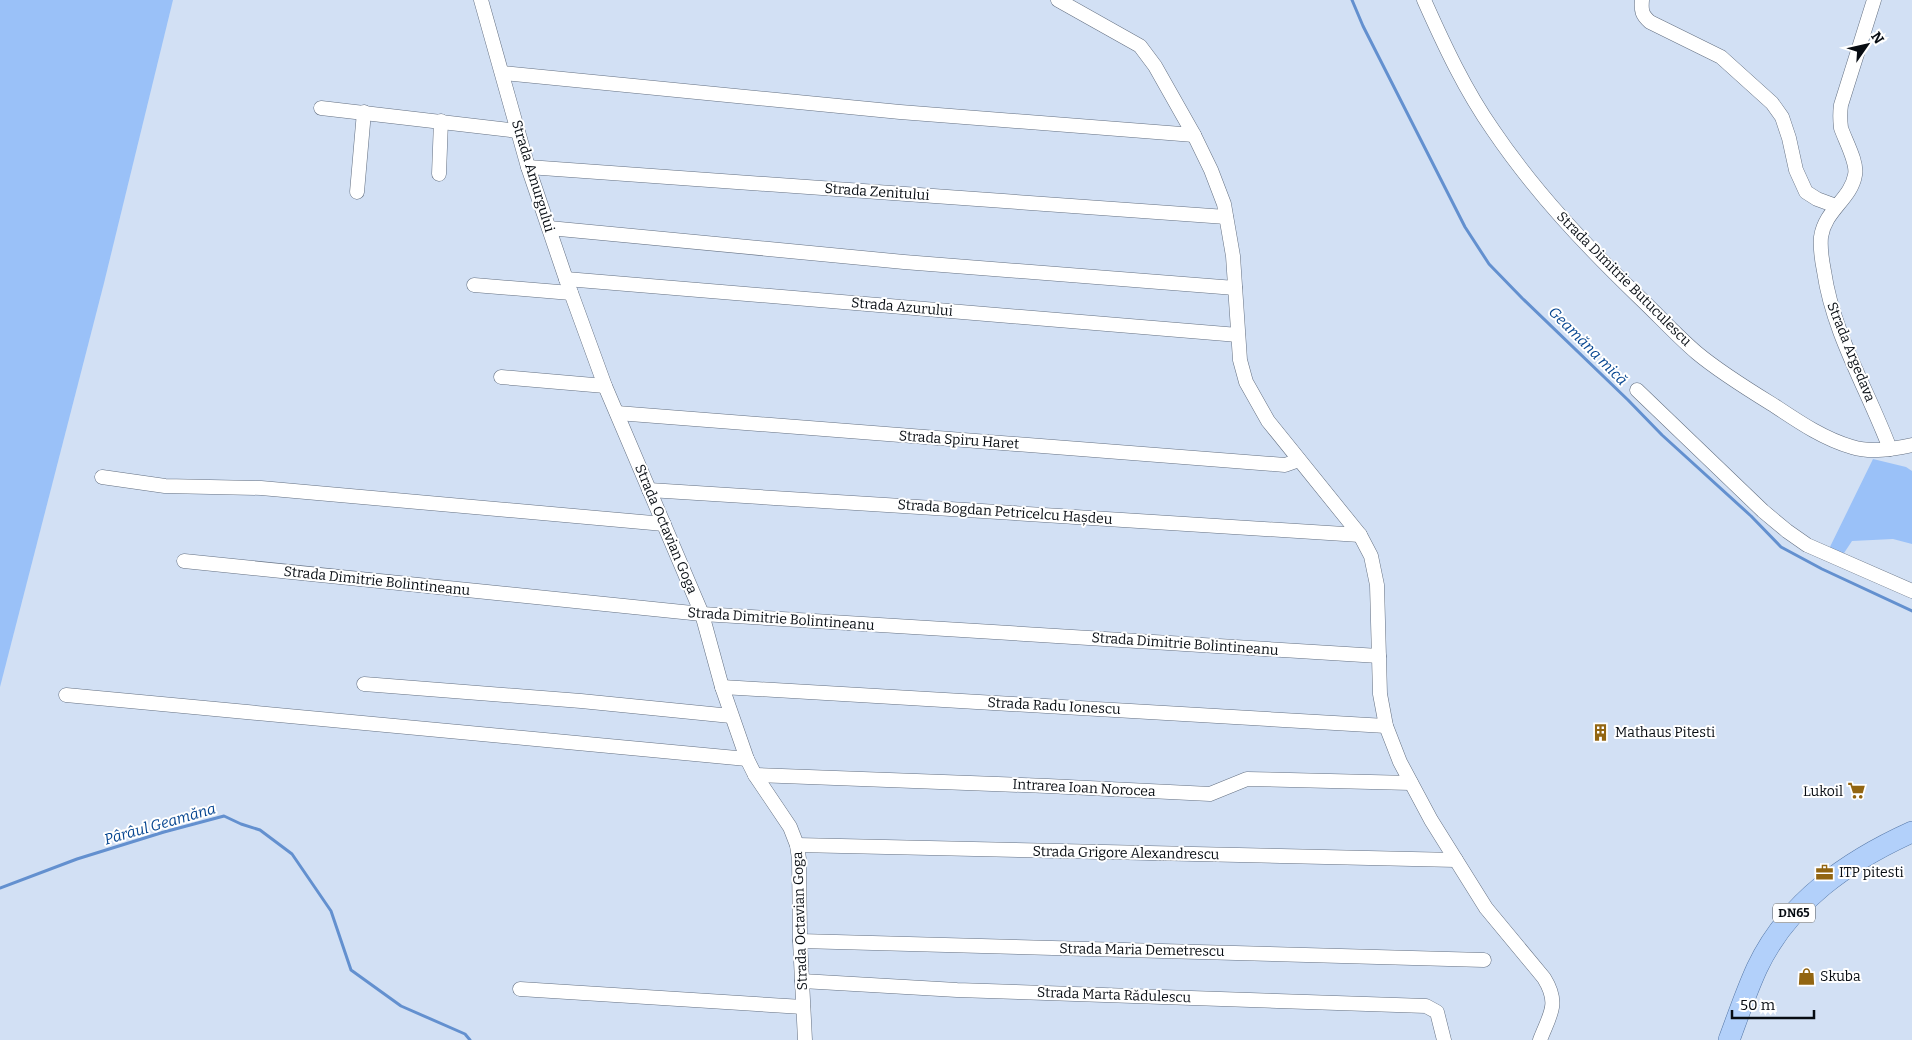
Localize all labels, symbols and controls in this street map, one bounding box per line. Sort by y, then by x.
north arrow [1842,20,1892,70]
text: N [1867,29,1888,47]
street label: Strada Amurgului [508,118,558,234]
street label: Strada Zenitului [824,180,930,204]
street label: Strada Dimitrie Butuculescu [1553,208,1695,350]
street label: Strada Azurului [850,294,954,320]
street label: Strada Argedava [1823,300,1879,405]
water label: Geamăna mică [1545,303,1631,389]
street label: Strada Spiru Haret [898,427,1020,453]
street label: Strada Octavian Goga [631,462,701,597]
street label: Strada Bogdan Petricelcu Hașdeu [897,496,1113,529]
street label: Strada Dimitrie Bolintineanu [283,563,471,599]
street label: Strada Dimitrie Bolintineanu [687,604,875,634]
street label: Strada Dimitrie Bolintineanu [1091,629,1279,659]
street label: Strada Radu Ionescu [987,694,1121,718]
building icon: Mathaus Pitesti [1591,722,1611,742]
place label: Mathaus Pitesti [1615,724,1715,741]
street label: Intrarea Ioan Norocea [1012,776,1156,800]
supermarket icon: Lukoil [1847,781,1867,801]
place label: Lukoil [1803,783,1843,800]
water label: Pârâul Geamăna [102,799,218,849]
street label: Strada Grigore Alexandrescu [1032,843,1220,863]
street label: Strada Octavian Goga [789,851,811,991]
office icon: ITP pitesti [1815,862,1835,882]
place label: ITP pitesti [1839,864,1904,881]
road number: DN65 [1773,904,1815,922]
street label: Strada Maria Demetrescu [1059,940,1225,960]
shop icon: Skuba [1796,966,1816,986]
place label: Skuba [1820,968,1861,985]
street label: Strada Marta Rădulescu [1037,984,1192,1006]
scale bar [1732,988,1814,1020]
text: 50 m [1740,996,1776,1014]

